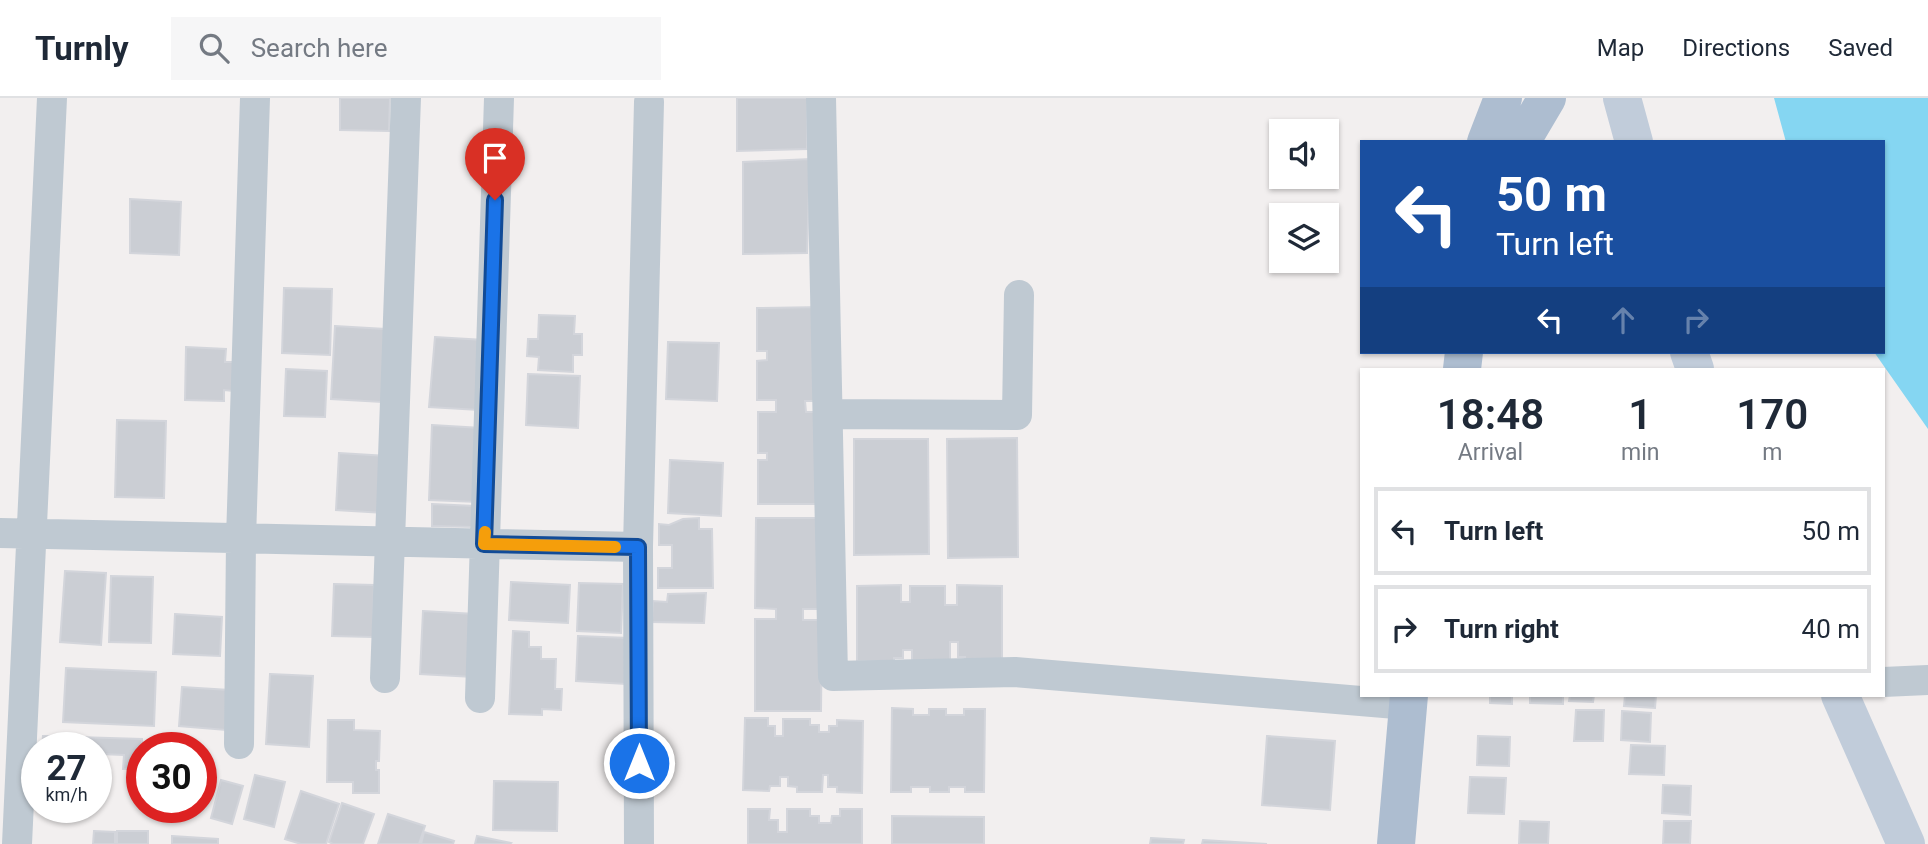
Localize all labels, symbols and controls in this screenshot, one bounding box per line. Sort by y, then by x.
search box [171,17,661,80]
text: Turnly [35,29,129,68]
icon: search [195,29,233,67]
text: Search here [251,33,387,63]
text: Map [1597,34,1644,62]
text: Directions [1682,34,1790,62]
text: Saved [1828,34,1893,62]
map controls [1269,119,1339,273]
button: sound [1269,119,1339,189]
pin [465,128,525,200]
icon: arrive [476,139,514,177]
text: 50 m [1496,166,1607,223]
icon: left [1381,168,1472,259]
button: layers [1269,203,1339,273]
text: Turn left [1496,225,1614,263]
icon: left [1531,301,1569,339]
icon: ahead [1604,301,1642,339]
icon: right [1677,301,1715,339]
text: 18:48 [1437,390,1544,439]
text: 1 [1628,390,1652,439]
text: 170 [1736,390,1808,439]
text: Arrival [1458,439,1523,466]
text: min [1621,439,1659,466]
text: m [1762,439,1782,466]
icon: left [1385,512,1423,550]
text: Turn left [1444,516,1543,546]
text: 50 m [1802,516,1860,546]
icon: right [1385,610,1423,648]
text: Turn right [1444,614,1559,644]
text: 40 m [1802,614,1860,644]
position arrow [602,726,676,800]
speed limit sign: 30 [126,732,217,823]
text: 27 [46,748,87,789]
text: km/h [45,784,88,805]

